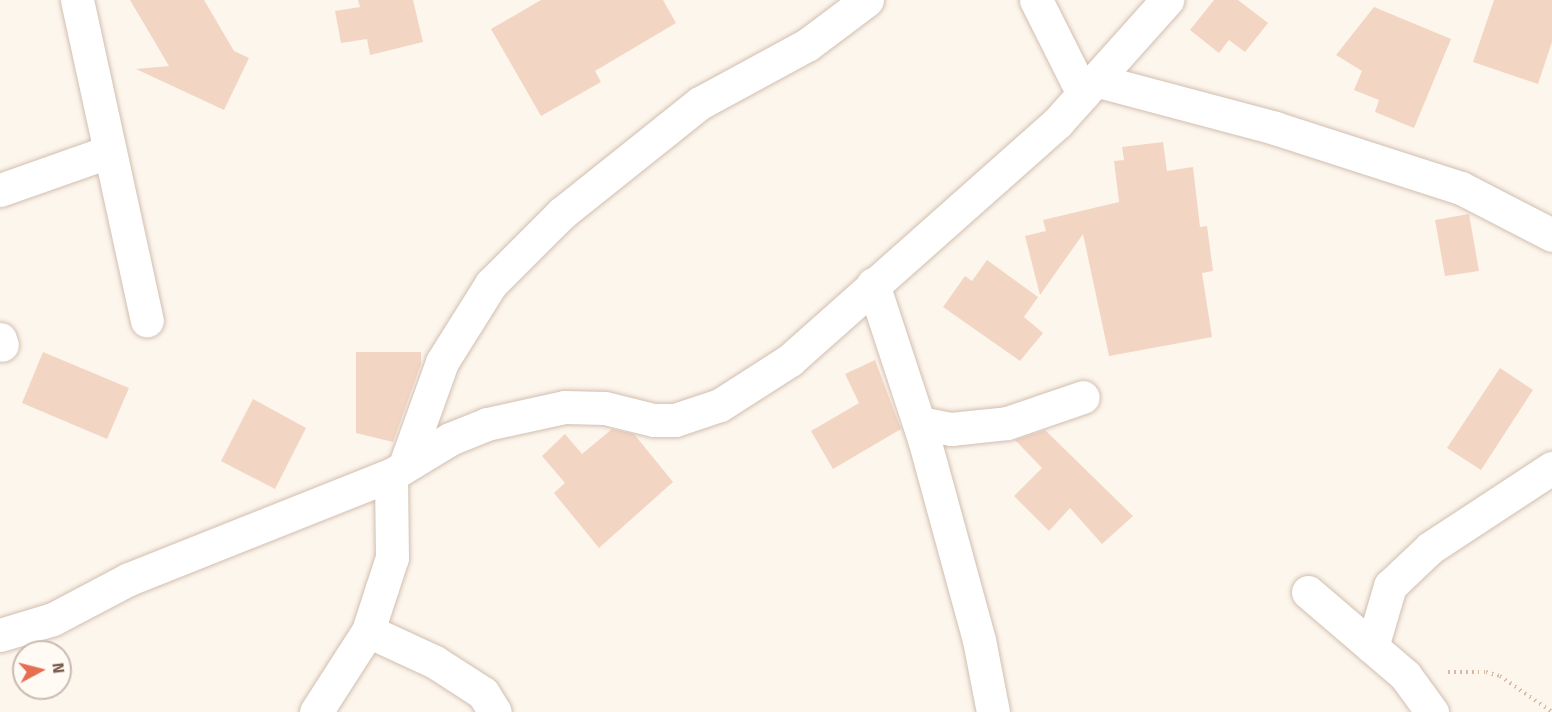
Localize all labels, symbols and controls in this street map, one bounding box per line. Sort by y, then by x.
north arrow [12,640,72,700]
text: N [48,662,68,674]

